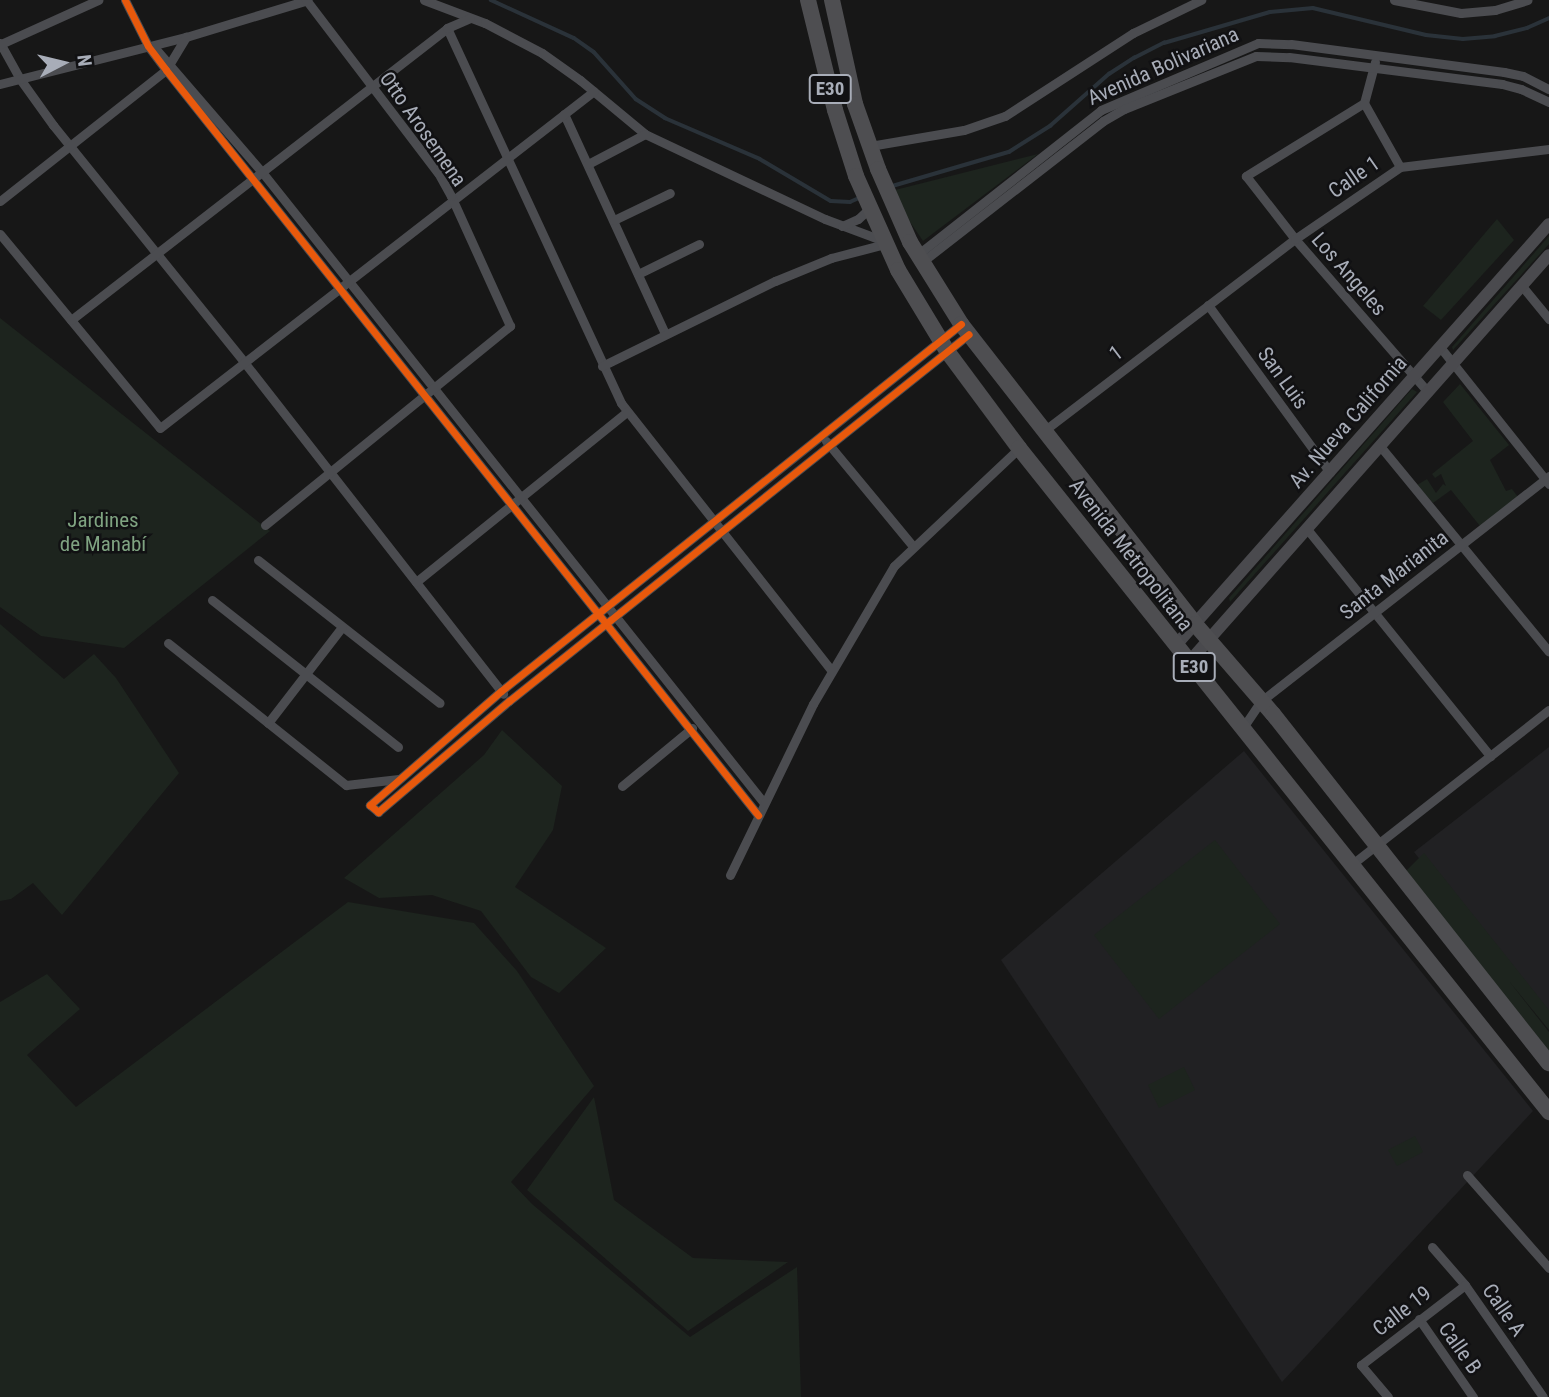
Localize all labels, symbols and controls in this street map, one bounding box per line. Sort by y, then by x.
street label: Avenida Bolivariana [1084,21,1242,111]
north arrow [28,28,98,98]
text: N [72,53,96,68]
street label: Otto Arosemena [374,67,472,191]
road number: E30 [807,74,853,104]
street label: Calle 1 [1324,150,1384,204]
street label: Los Angeles [1306,227,1392,321]
street label: 1 [1104,340,1128,366]
street label: San Luis [1252,342,1314,414]
street label: Av. Nueva California [1284,351,1412,493]
street label: Avenida Metropolitana [1064,474,1198,636]
park label: Jardines de Manabí [60,507,146,557]
street label: Santa Marianita [1335,525,1453,625]
road number: E30 [1171,652,1217,682]
street label: Calle A [1477,1279,1531,1341]
street label: Calle 19 [1368,1280,1436,1342]
street label: Calle B [1433,1317,1487,1379]

